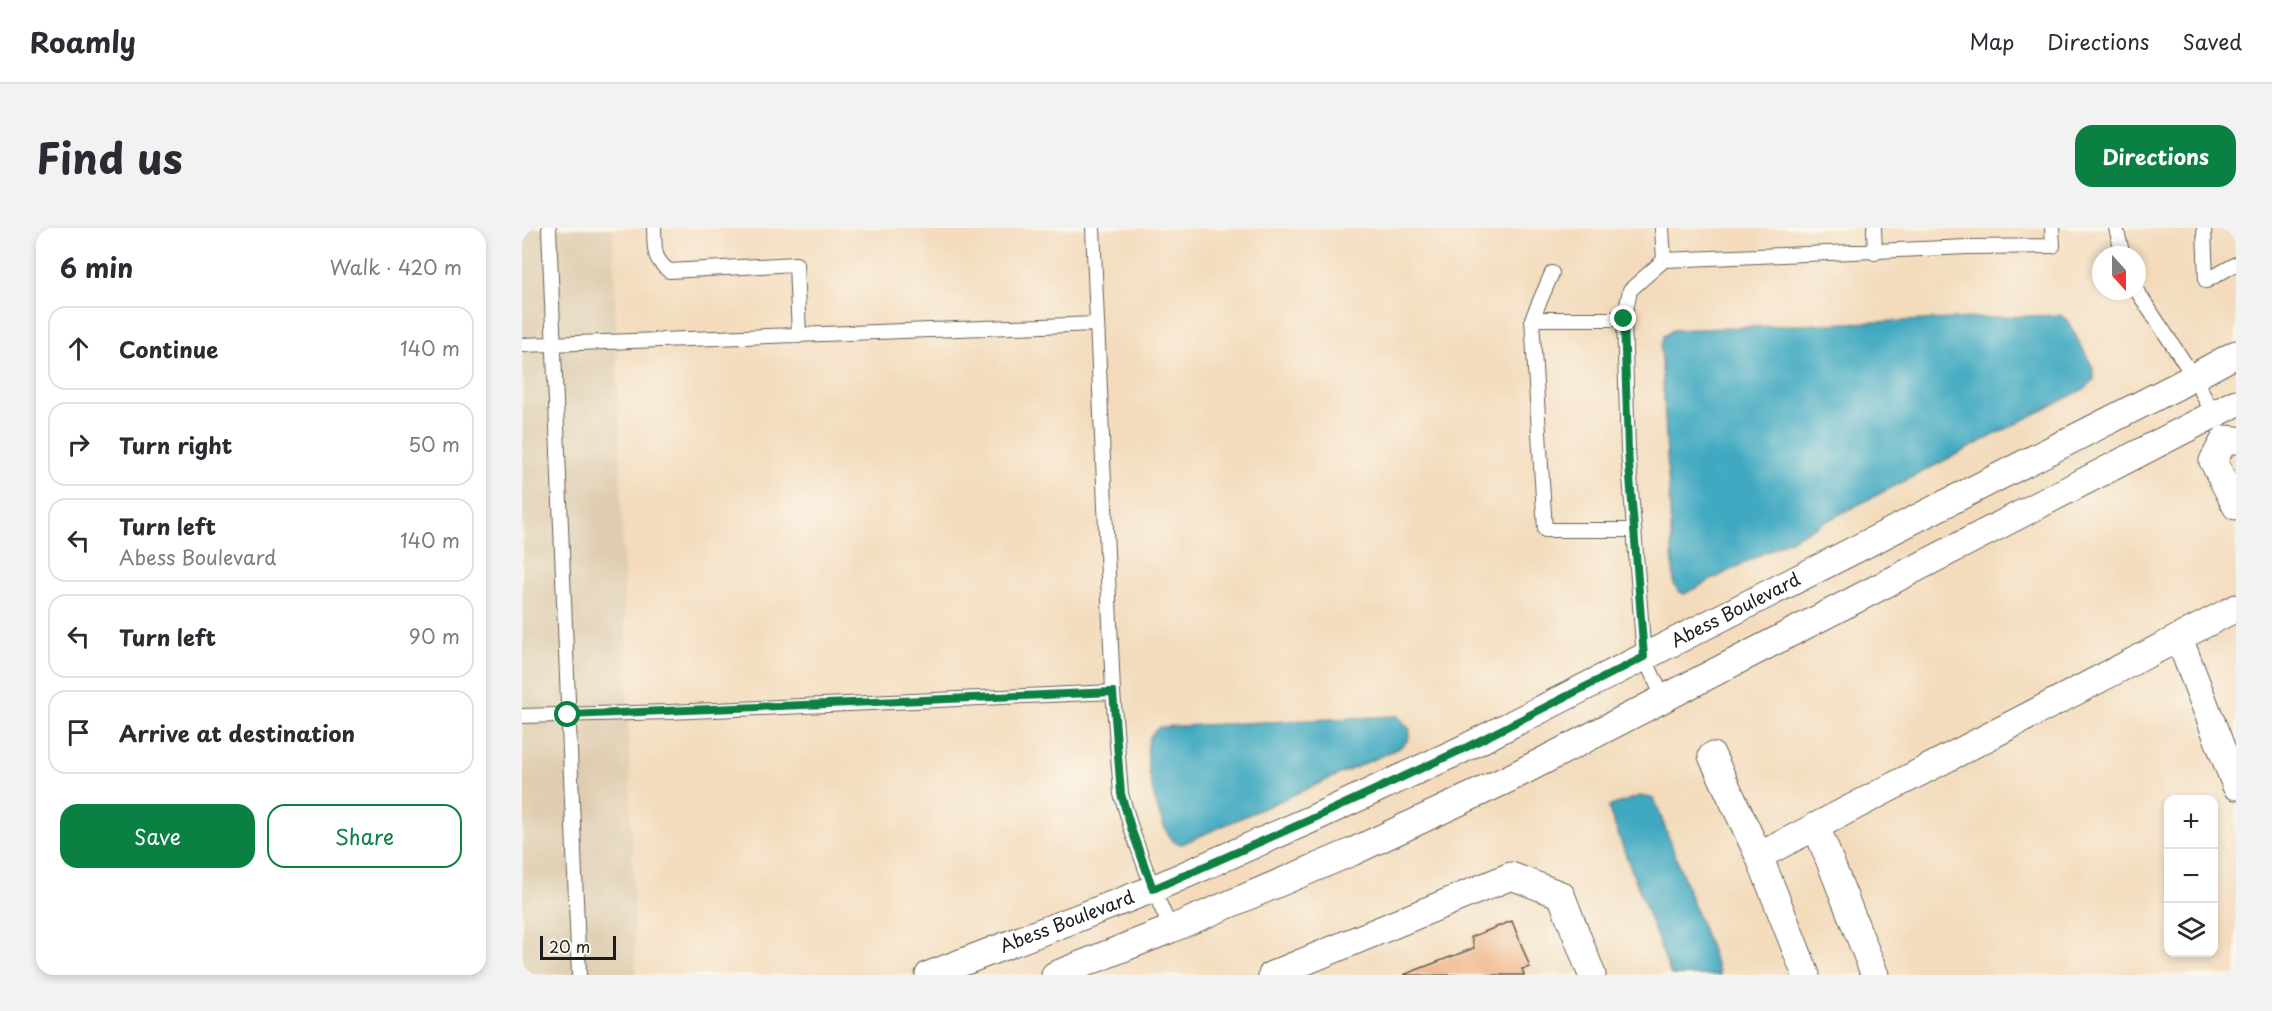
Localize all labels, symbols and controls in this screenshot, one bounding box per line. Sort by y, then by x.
text: Roamly [30,20,136,63]
text: Map [1969,25,2014,57]
text: Directions [2047,25,2149,57]
text: Saved [2182,25,2242,57]
text: Find us [36,125,183,188]
button: Directions [2075,125,2236,187]
north arrow [2092,246,2146,300]
text: 6 min [60,248,133,287]
text: Walk · 420 m [330,252,462,282]
route end [1610,305,1636,331]
icon: ahead [62,332,95,365]
text: Continue [119,332,218,365]
text: 140 m [400,333,460,363]
icon: right [62,428,95,461]
text: Turn right [119,428,232,461]
text: 50 m [408,429,460,459]
text: Turn left [119,509,216,542]
icon: left [62,524,95,557]
text: 140 m [400,525,460,555]
text: Abess Boulevard [119,542,276,572]
street label: Abess Boulevard [1666,565,1804,653]
icon: left [62,620,95,653]
text: Turn left [119,620,216,653]
text: 90 m [409,621,460,651]
route start [554,701,580,727]
icon: arrive [62,716,95,749]
text: Arrive at destination [119,716,355,749]
map controls [2164,795,2218,957]
button: + [2164,795,2218,849]
button: Save [60,804,255,868]
button: Share [267,804,462,868]
button: − [2164,849,2218,903]
street label: Abess Boulevard [996,883,1138,959]
button: layers [2164,903,2218,957]
scale bar [540,933,616,960]
text: 20 m [549,934,590,958]

